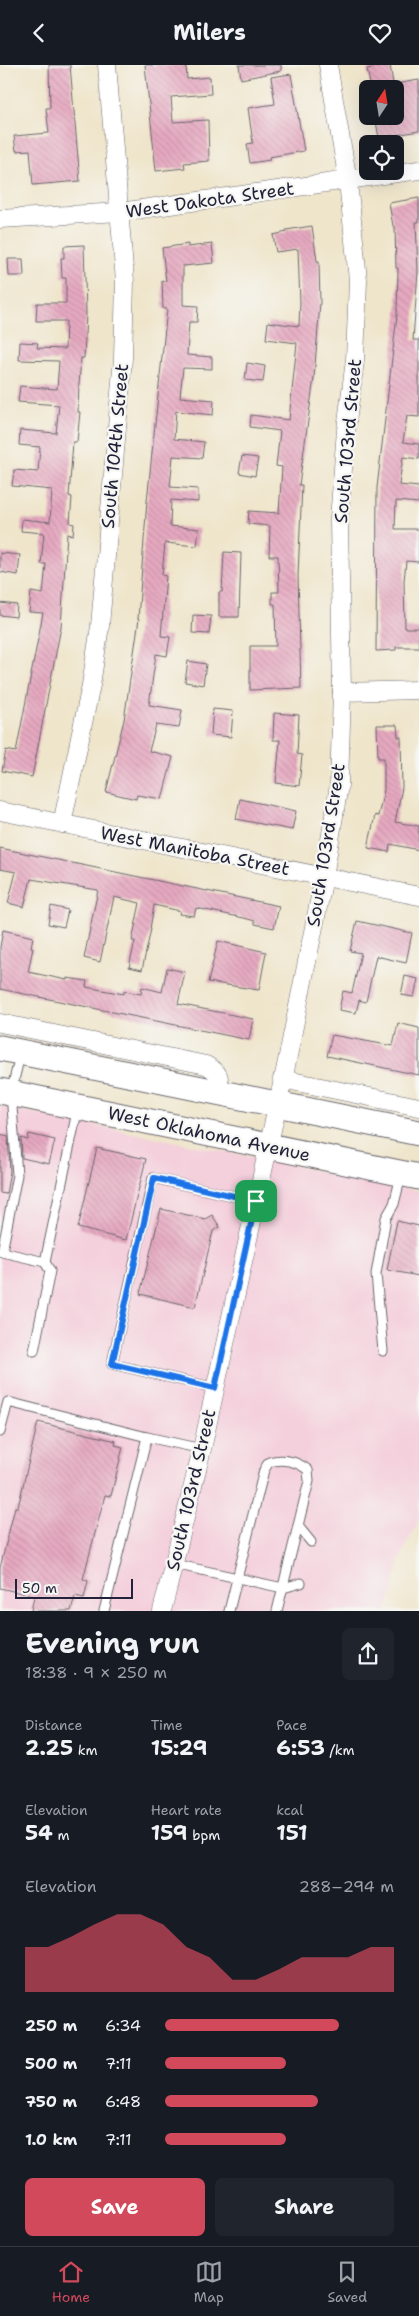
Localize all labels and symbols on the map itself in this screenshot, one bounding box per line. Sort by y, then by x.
north arrow [359,80,404,125]
street label: West Dakota Street [124,176,296,224]
street label: South 103rd Street [329,358,367,524]
street label: South 104th Street [96,362,134,529]
street label: South 103rd Street [301,761,351,928]
street label: West Manitoba Street [98,821,292,881]
street label: West Oklahoma Avenue [105,1101,313,1167]
pin [235,1180,277,1222]
street label: South 103rd Street [161,1407,221,1573]
scale bar [15,1576,132,1599]

